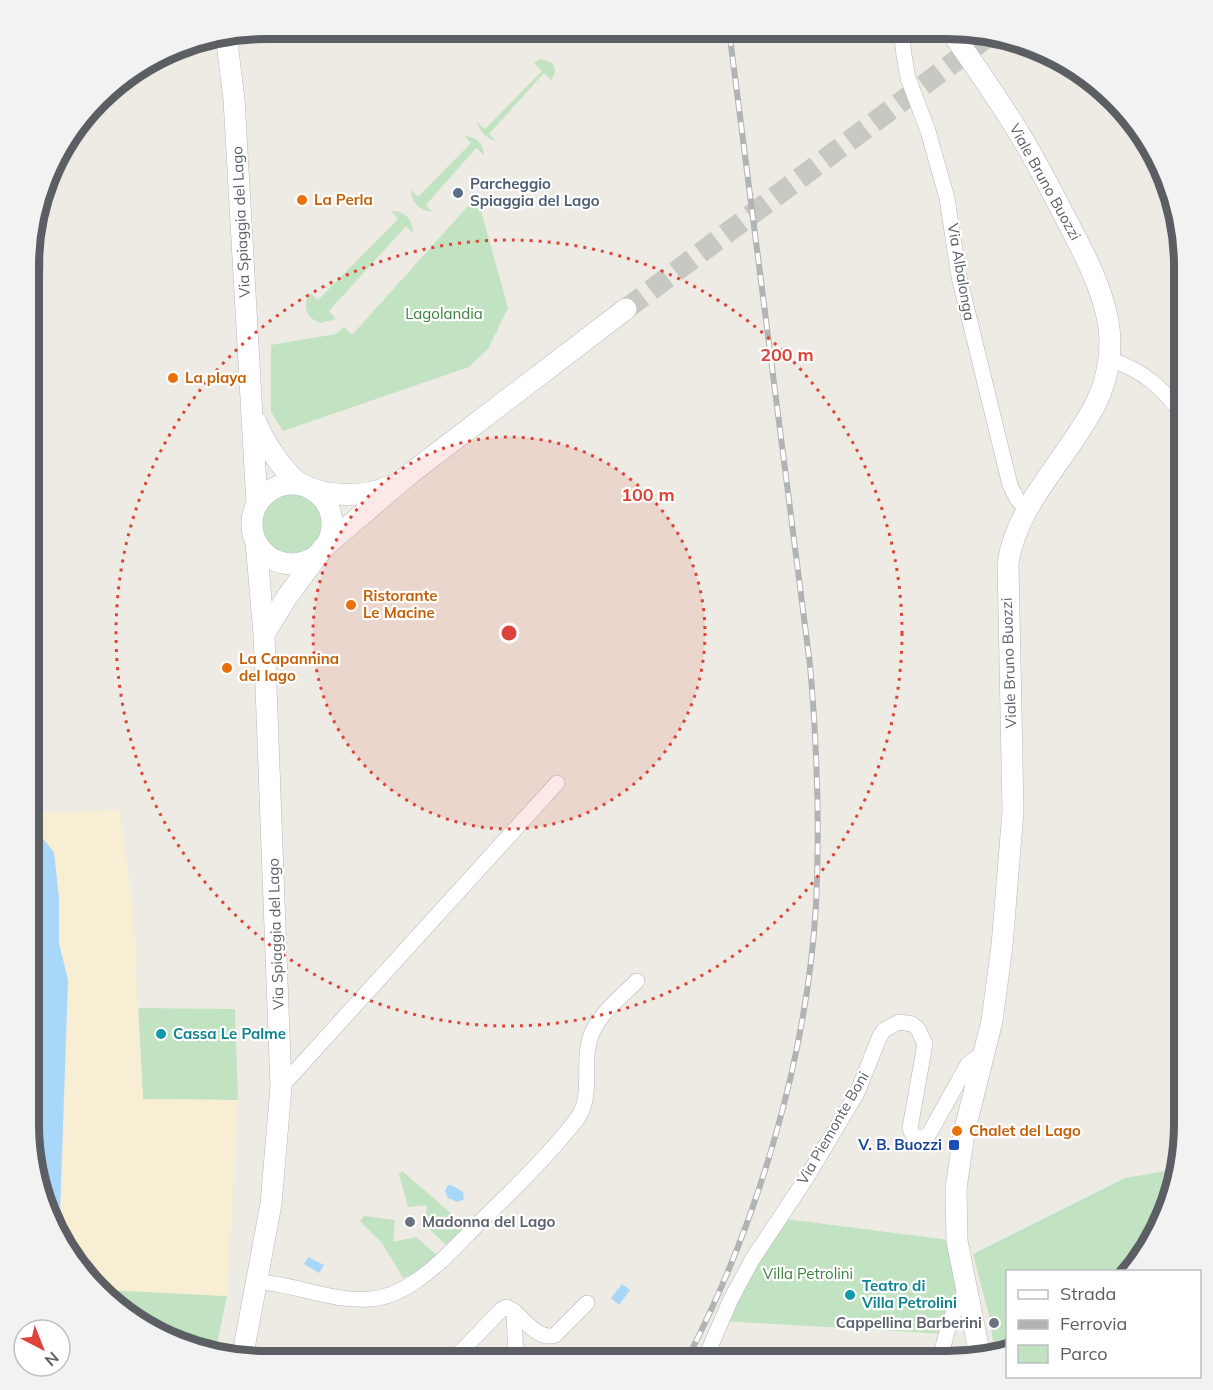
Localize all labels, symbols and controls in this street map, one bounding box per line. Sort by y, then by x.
street label: Viale Bruno Buozzi [1005,120,1085,244]
street label: Via Spiaggia del Lago [227,146,254,298]
place label: Parcheggio Spiaggia del Lago [470,174,600,210]
marker: Parcheggio Spiaggia del Lago [451,186,465,200]
place label: La Perla [314,190,373,209]
marker: La Perla [295,193,309,207]
street label: Via Albalonga [944,222,979,322]
park label: Lagolandia [405,304,483,323]
text: 200 m [760,343,814,366]
place label: La playa [185,368,247,387]
marker: La playa [166,371,180,385]
text: 100 m [621,483,675,506]
place label: Ristorante Le Macine [363,586,437,622]
street label: Viale Bruno Buozzi [997,597,1020,729]
marker: Ristorante Le Macine [344,598,358,612]
centre of rings [499,623,519,643]
place label: La Capannina del lago [239,649,339,685]
marker: La Capannina del lago [220,661,234,675]
street label: Via Spiaggia del Lago [263,858,288,1010]
place label: Cassa Le Palme [173,1024,286,1043]
marker: Cassa Le Palme [154,1027,168,1041]
street label: Via Piemonte Boni [792,1068,873,1188]
place label: Chalet del Lago [969,1121,1081,1140]
marker: Chalet del Lago [950,1124,964,1138]
place label: V. B. Buozzi [857,1135,942,1154]
marker: V. B. Buozzi [947,1138,961,1152]
place label: Madonna del Lago [422,1212,556,1231]
marker: Madonna del Lago [403,1215,417,1229]
park label: Villa Petrolini [763,1264,853,1283]
legend [1006,1270,1201,1378]
place label: Teatro di Villa Petrolini [861,1276,957,1312]
text: Strada [1060,1282,1116,1305]
marker: Teatro di Villa Petrolini [843,1288,857,1302]
text: Ferrovia [1060,1312,1127,1335]
place label: Cappellina Barberini [836,1313,982,1332]
marker: Cappellina Barberini [987,1316,1001,1330]
north arrow [12,1318,72,1378]
text: Parco [1060,1342,1108,1365]
text: N [41,1348,63,1371]

